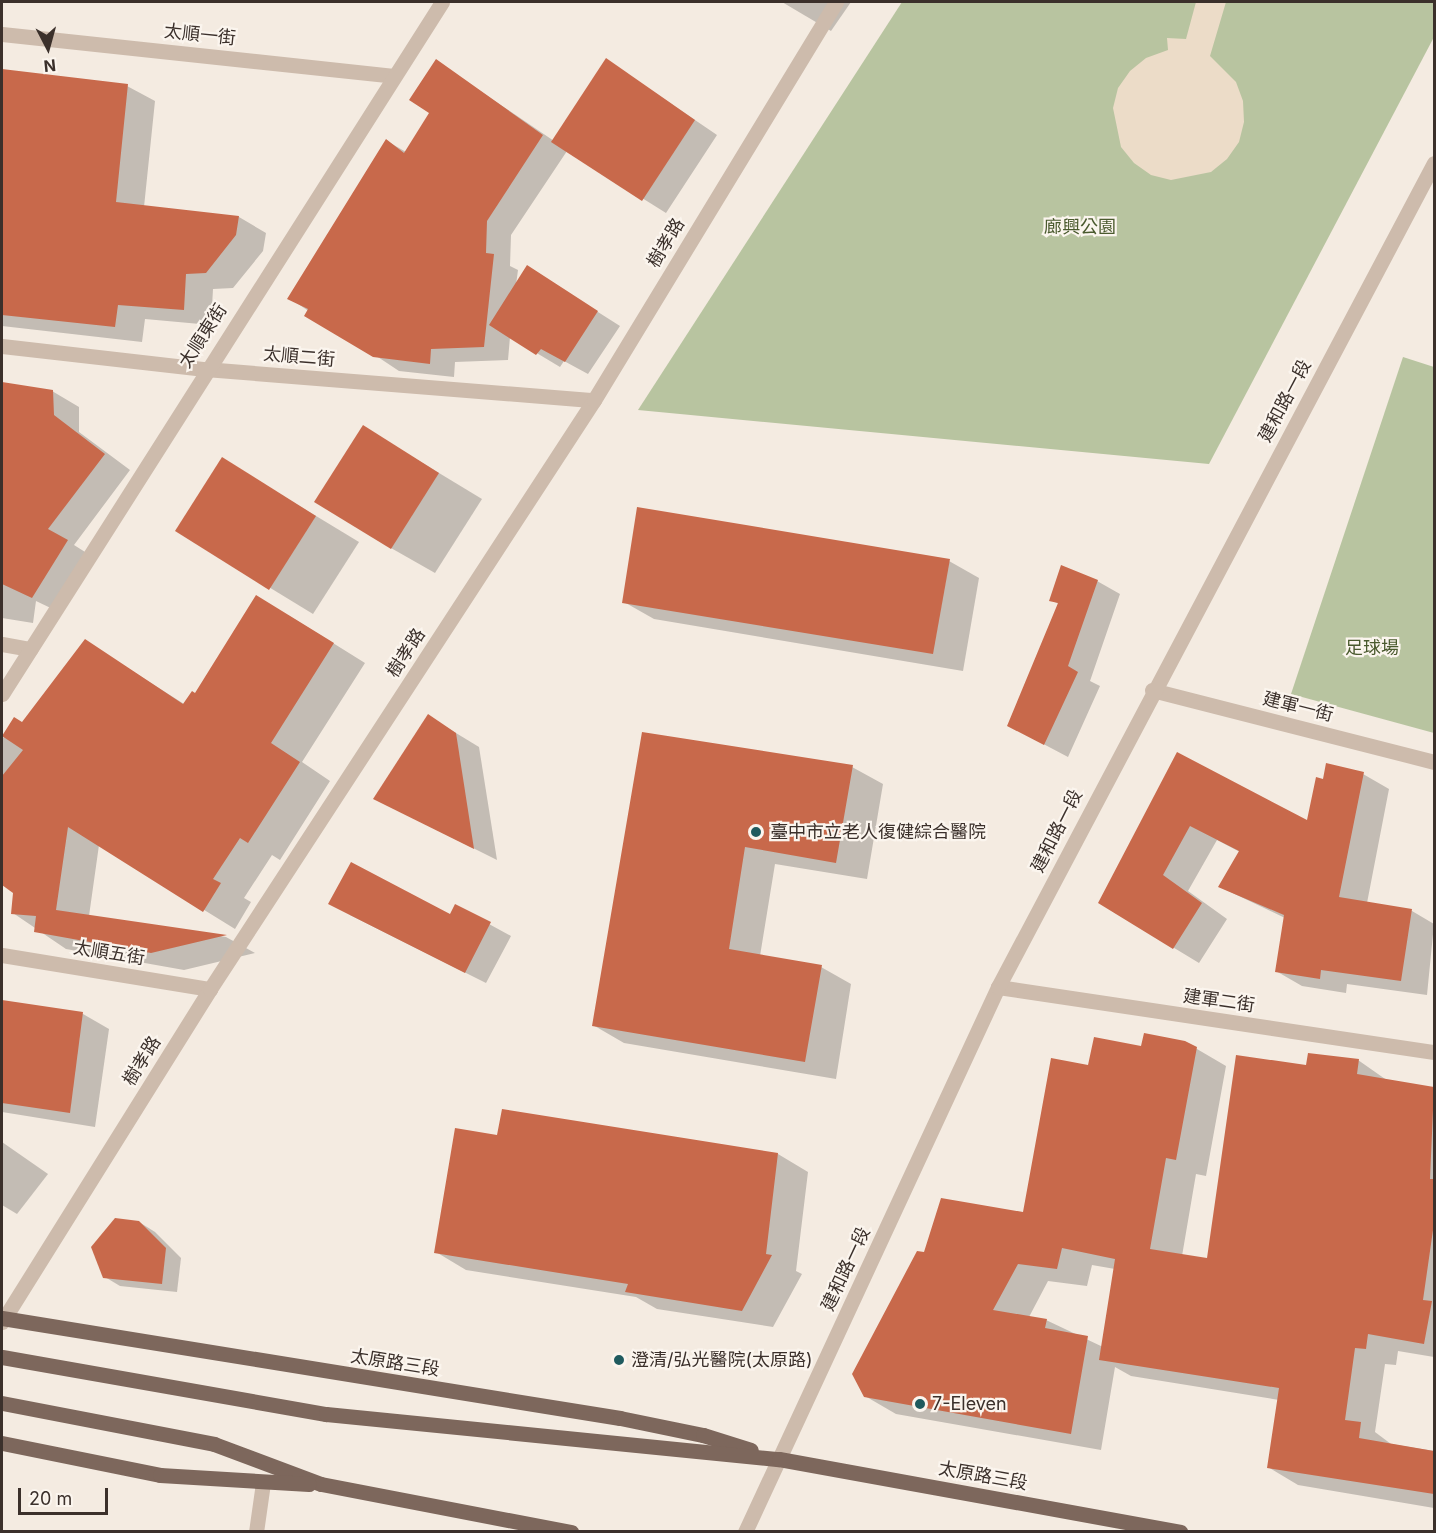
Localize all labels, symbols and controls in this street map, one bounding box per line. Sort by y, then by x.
north arrow [18,18,78,78]
street label: 太順一街 [163,20,237,50]
text: N [43,55,57,76]
street label: 樹孝路 [643,214,689,272]
park label: 廊興公園 [1044,216,1116,238]
street label: 太順東街 [174,300,232,372]
street label: 太順二街 [262,343,336,371]
street label: 建和路一段 [1254,356,1316,446]
street label: 樹孝路 [382,624,430,682]
park label: 足球場 [1345,637,1399,659]
street label: 建軍一街 [1260,688,1336,726]
street label: 建和路一段 [1027,786,1087,876]
place label: 臺中市立老人復健綜合醫院 [770,821,986,843]
marker: 臺中市立老人復健綜合醫院 [747,823,765,841]
street label: 太順五街 [72,937,146,969]
street label: 建軍二街 [1182,985,1256,1017]
street label: 樹孝路 [119,1032,165,1090]
street label: 建和路一段 [817,1224,875,1314]
street label: 太原路三段 [349,1345,441,1381]
place label: 澄清/弘光醫院(太原路) [631,1349,813,1371]
marker: 澄清/弘光醫院(太原路) [612,1353,626,1367]
place label: 7-Eleven [932,1393,1007,1415]
marker: 7-Eleven [913,1397,927,1411]
street label: 太原路三段 [937,1458,1029,1494]
scale bar [21,1476,111,1514]
text: 20 m [29,1488,72,1509]

